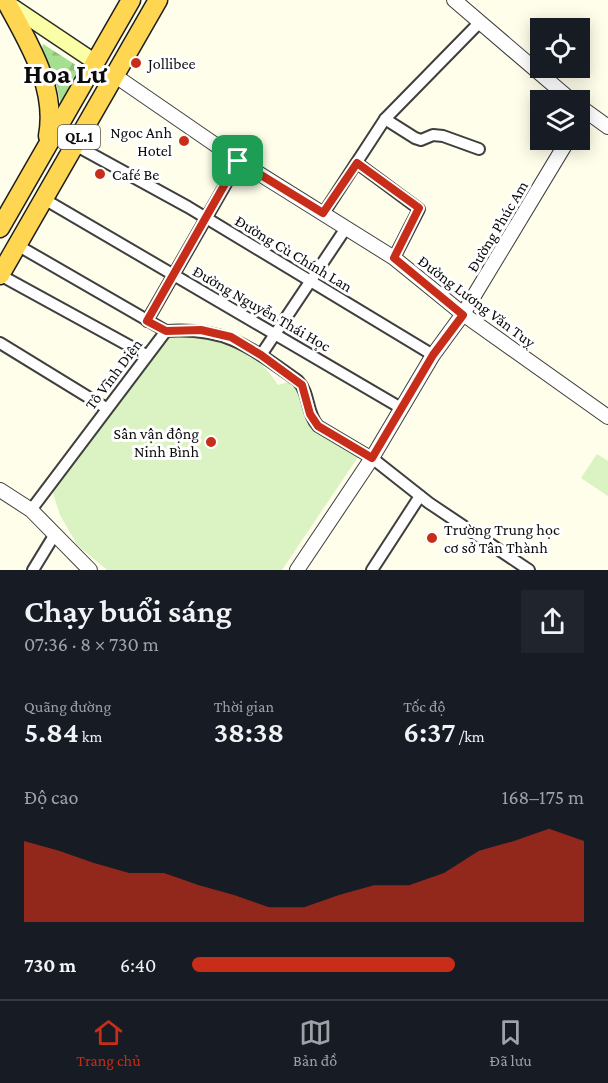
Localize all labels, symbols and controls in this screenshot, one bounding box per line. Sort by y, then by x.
map controls [530,18,590,150]
button: locate [530,18,590,78]
place label: Jollibee [146,55,196,73]
marker: Jollibee [129,56,143,70]
district label: Hoa Lư [23,58,108,89]
button: layers [530,90,590,150]
place label: Ngoc Anh Hotel [110,124,172,159]
road number: QL.1 [58,125,100,149]
marker: Ngoc Anh Hotel [177,134,191,148]
pin [212,135,263,186]
icon: arrive [221,144,254,177]
place label: Café Be [112,166,159,183]
marker: Café Be [93,167,107,181]
street label: Đường Phúc Am [464,178,532,275]
street label: Đường Cù Chính Lan [232,212,356,296]
street label: Đường Lương Văn Tuỵ [414,252,539,352]
street label: Đường Nguyễn Thái Học [190,262,334,356]
street label: Tô Vĩnh Diện [81,336,146,413]
place label: Sân vận động Ninh Bình [114,425,199,460]
marker: Sân vận động Ninh Bình [204,435,218,449]
place label: Trường Trung học cơ sở Tân Thành [444,521,560,556]
marker: Trường Trung học cơ sở Tân Thành [425,531,439,545]
button: share [521,590,584,653]
text: Chạy buổi sáng [24,592,232,629]
text: 07:36 · 8 × 730 m [24,633,159,655]
text: Quãng đường [24,698,111,715]
text: Thời gian [214,698,274,715]
text: Tốc độ [403,698,445,715]
text: 5.84 [24,715,79,748]
text: 38:38 [214,715,284,748]
text: 6:37 [403,715,455,748]
text: km [79,728,102,745]
text: /km [455,728,485,745]
text: Độ cao [24,786,78,808]
text: 168–175 m [502,786,584,808]
text: 730 m [24,954,76,976]
text: 6:40 [120,954,156,976]
tab: Trang chủ [76,1016,141,1069]
tab: Bản đồ [293,1016,337,1069]
tab: Đã lưu [490,1016,532,1069]

